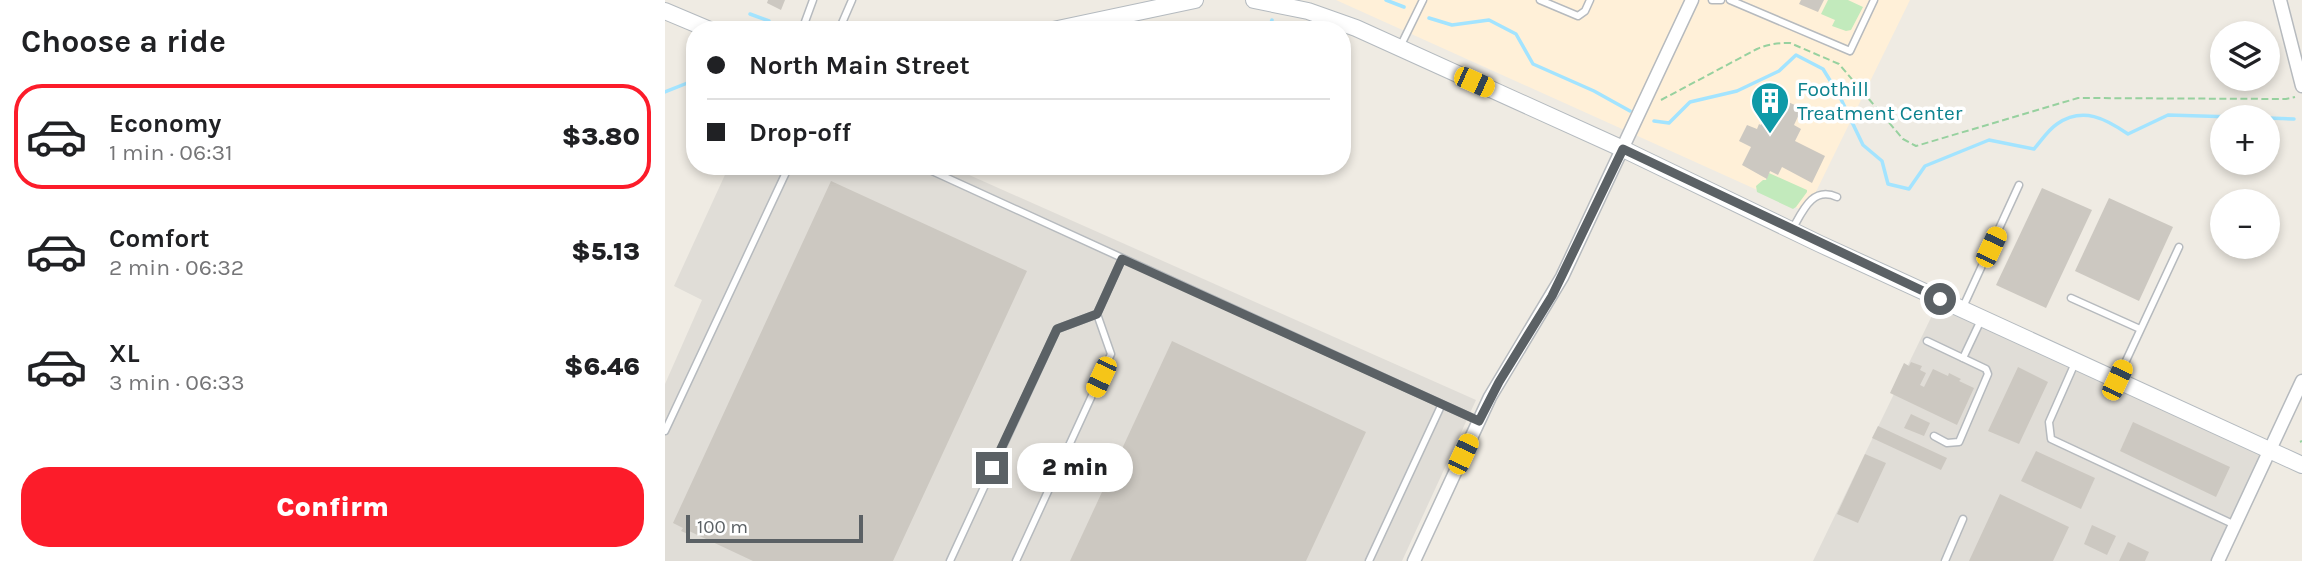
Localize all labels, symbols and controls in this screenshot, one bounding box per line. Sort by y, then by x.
map controls [2210,21,2280,259]
button: layers [2210,21,2280,91]
text: Choose a ride [21,23,226,60]
text: North Main Street [749,50,970,81]
car [1451,64,1498,100]
place label: Foothill Treatment Center [1797,77,1963,125]
building icon: Foothill Treatment Center [1749,80,1791,135]
icon: car [25,105,88,168]
button: + [2210,105,2280,175]
text: Economy [109,108,221,139]
text: Drop-off [749,117,851,148]
text: $3.80 [562,121,640,152]
text: 1 min · 06:31 [109,139,233,166]
button: − [2210,189,2280,259]
icon: car [25,220,88,283]
text: Comfort [109,223,210,254]
car [1973,224,2010,270]
text: $5.13 [571,236,640,267]
text: 2 min · 06:32 [109,254,244,281]
route start [1924,283,1956,315]
icon: car [25,335,88,398]
text: XL [109,338,140,369]
text: $6.46 [564,351,640,382]
car [1083,354,1120,400]
car [2099,357,2136,403]
text: 3 min · 06:33 [109,369,245,396]
car [1445,431,1482,477]
callout: 2 min [1017,444,1132,492]
route end [976,452,1008,484]
text: 2 min [1042,454,1108,481]
button: Confirm [21,467,644,547]
scale bar [686,512,863,544]
text: 100 m [697,516,748,538]

